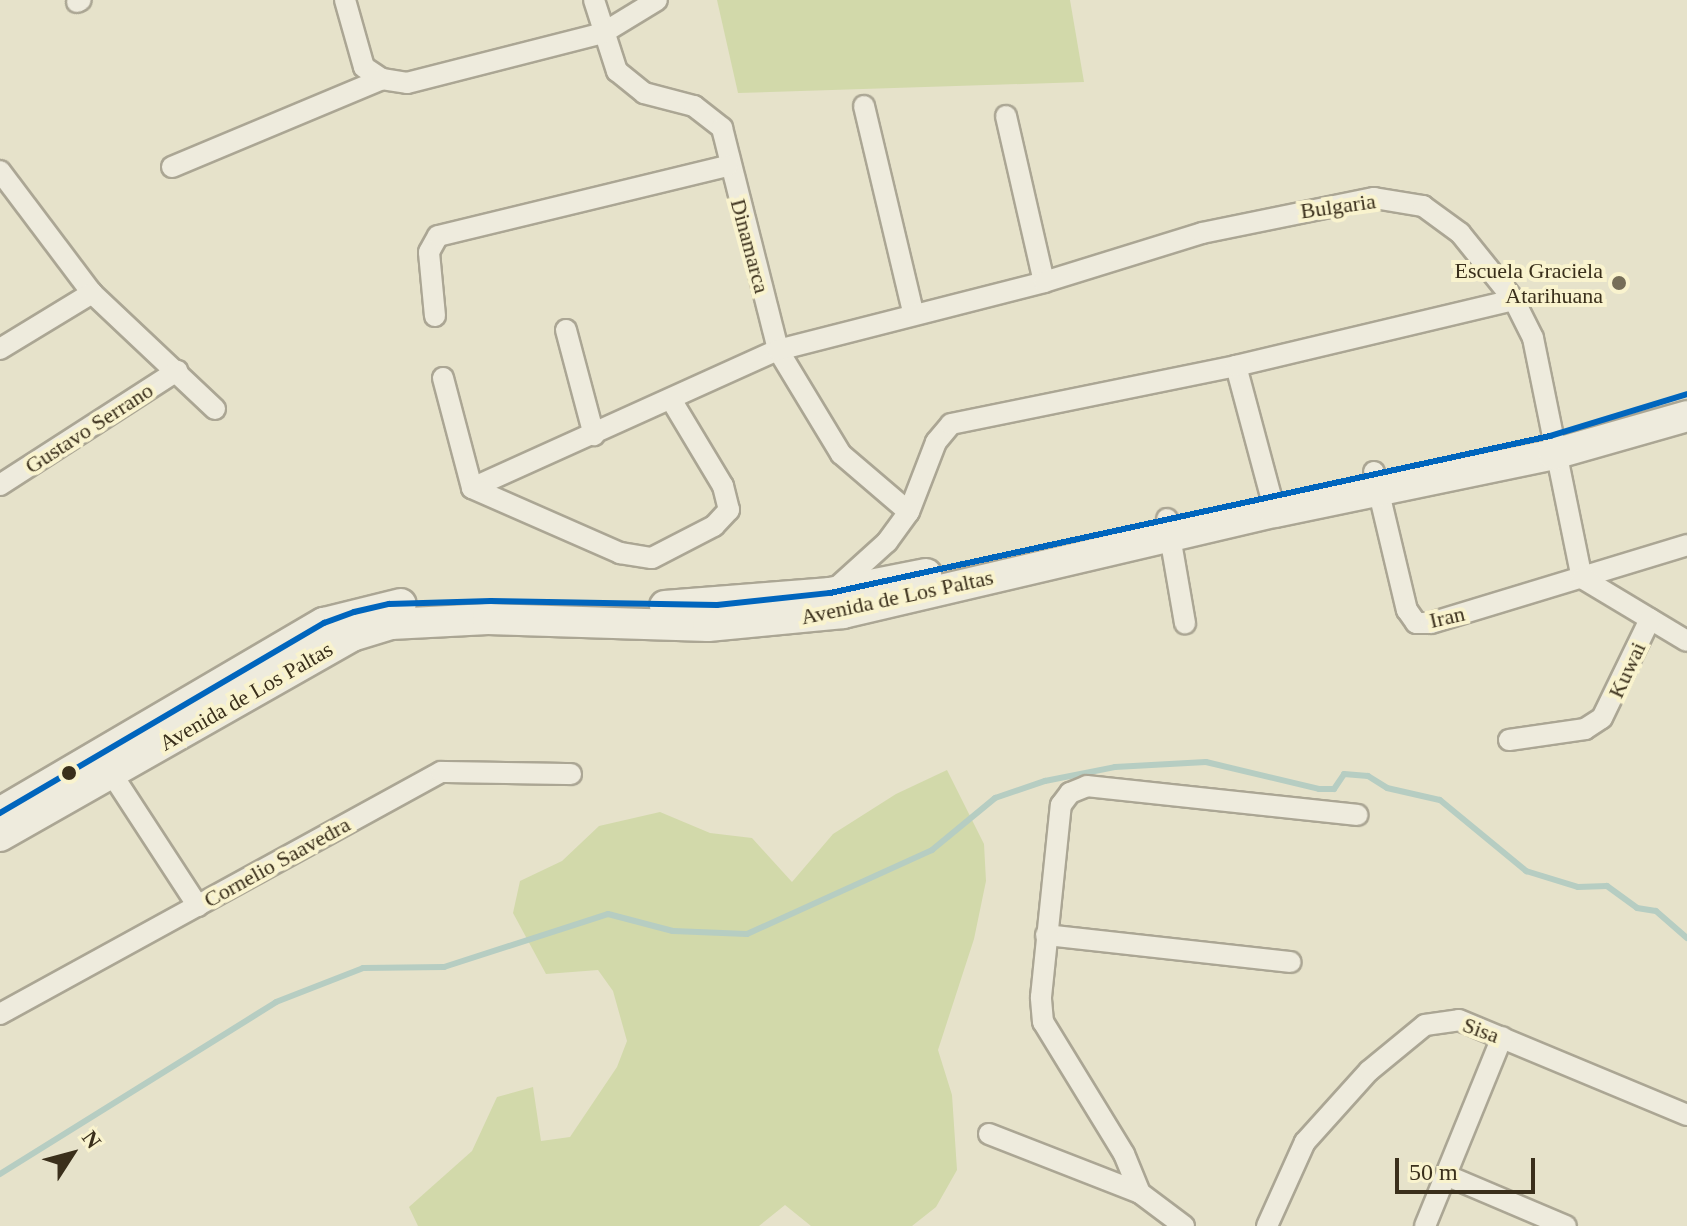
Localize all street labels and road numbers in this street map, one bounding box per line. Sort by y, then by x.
street label: Bulgaria [1299,188,1377,224]
street label: Dinamarca [725,196,775,296]
street label: Gustavo Serrano [20,377,158,479]
street label: Avenida de Los Paltas [799,564,995,630]
street label: Iran [1427,600,1467,634]
street label: Avenida de Los Paltas [155,636,337,756]
street label: Kuwai [1603,638,1651,702]
street label: Cornelio Saavedra [199,811,355,913]
street label: Sisa [1459,1011,1503,1049]

